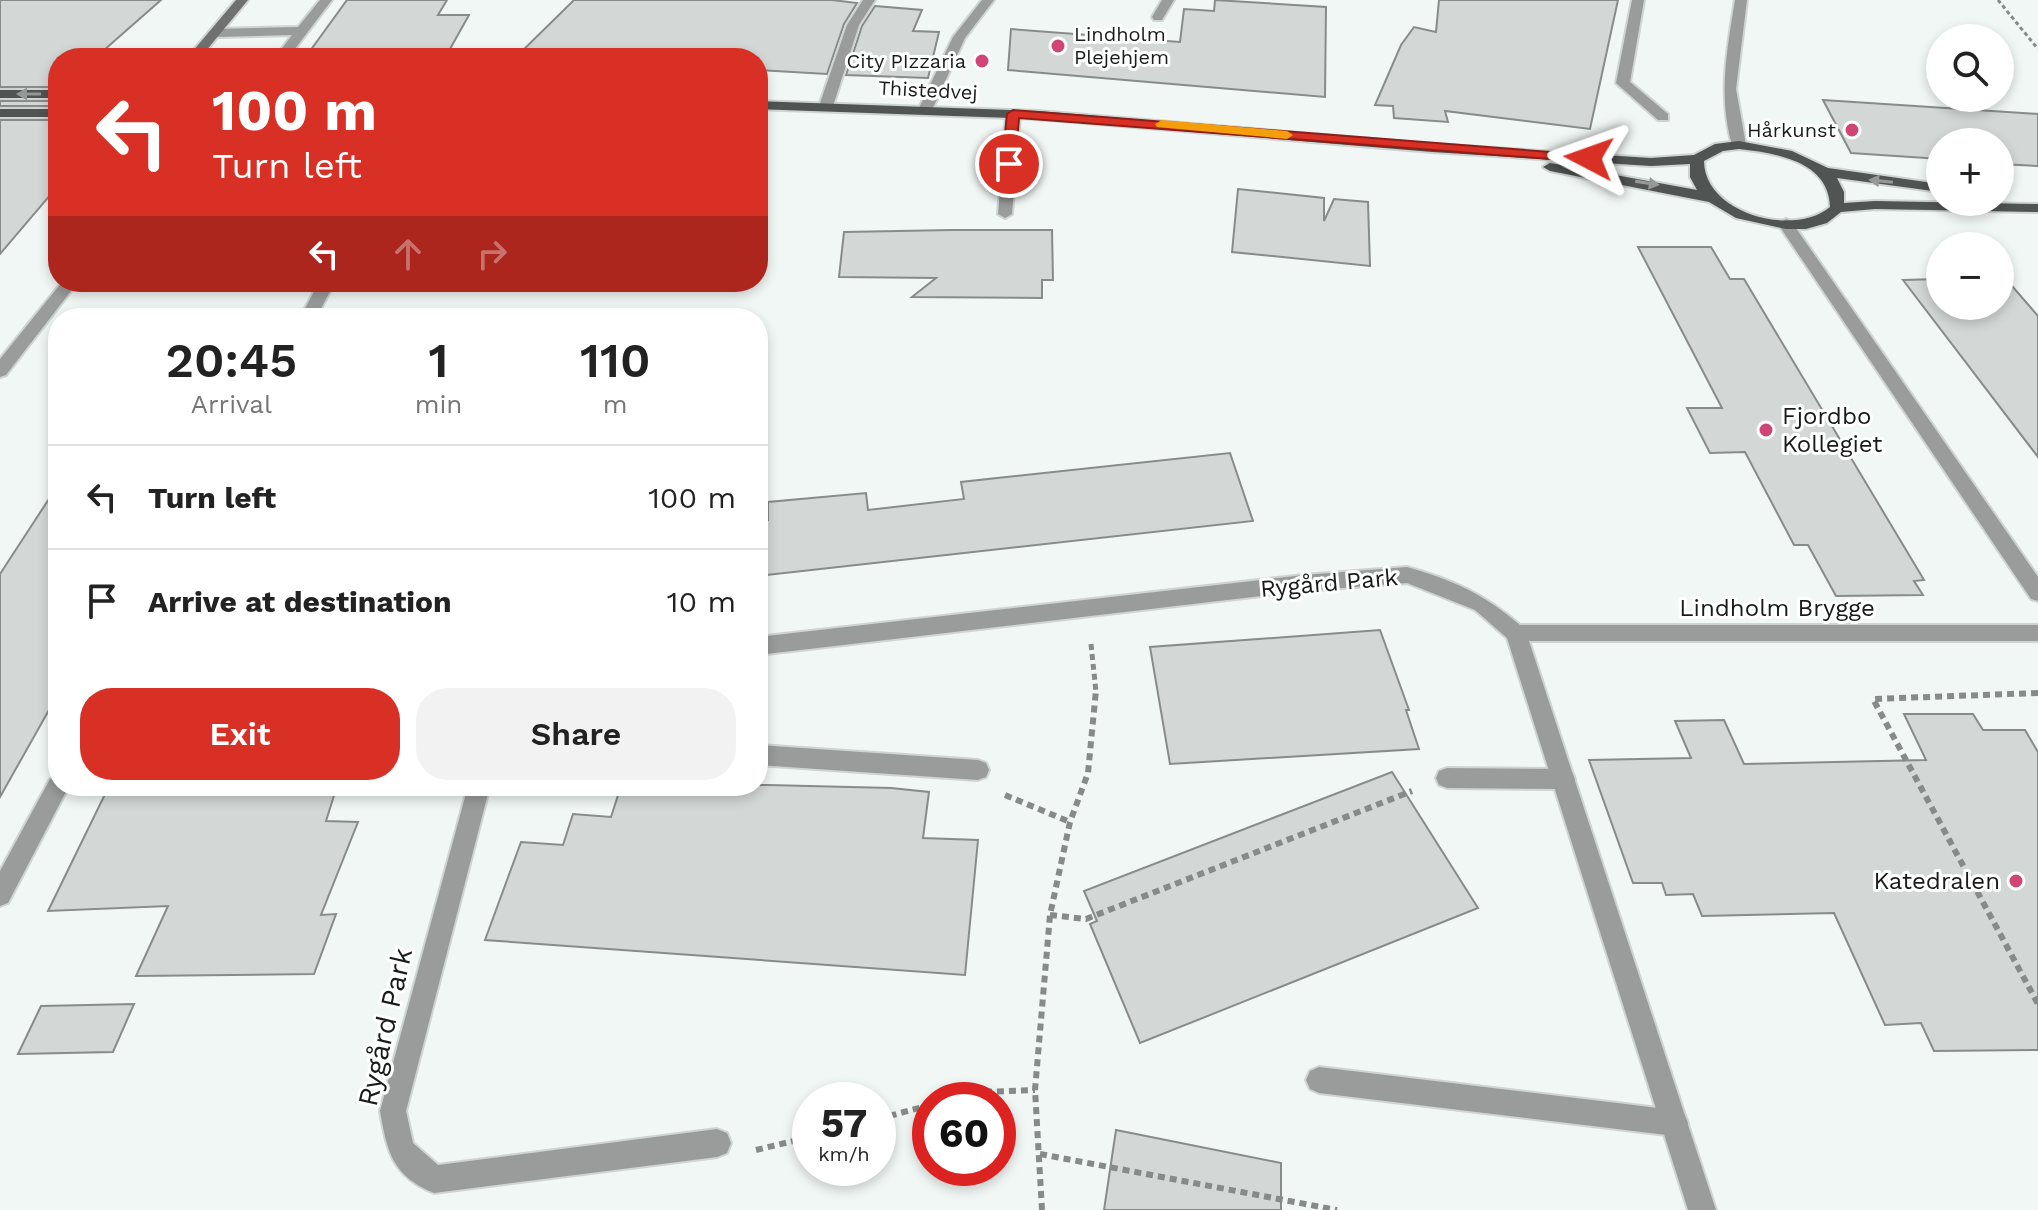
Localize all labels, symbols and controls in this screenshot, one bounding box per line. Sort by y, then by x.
place label: Lindholm Plejehjem [1074,22,1169,69]
map controls [1926,24,2014,320]
button: search [1926,24,2014,112]
marker: Lindholm Plejehjem [1049,37,1067,55]
place label: City PIzzaria [846,49,966,73]
marker: City PIzzaria [973,52,991,70]
street label: Thistedvej [878,75,978,105]
text: 100 m [212,78,377,144]
icon: left [80,80,184,184]
one-way arrow [16,88,41,100]
position arrow [1547,116,1631,200]
place label: Hårkunst [1747,118,1837,142]
marker: Hårkunst [1843,121,1861,139]
button: + [1926,128,2014,216]
pin [975,130,1043,198]
icon: arrive [987,142,1031,186]
text: Turn left [212,145,362,187]
one-way arrow [1868,175,1893,188]
one-way arrow [1635,178,1660,190]
icon: left [302,232,346,276]
icon: ahead [386,232,430,276]
icon: right [470,232,514,276]
button: − [1926,232,2014,320]
text: 20:45 [166,332,297,389]
text: 1 [429,332,449,389]
text: 110 [580,332,650,389]
text: Arrival [191,389,272,419]
text: min [415,389,462,419]
text: m [603,389,628,419]
place label: Fjordbo Kollegiet [1782,402,1882,458]
marker: Fjordbo Kollegiet [1757,421,1775,439]
icon: left [80,475,124,519]
text: Turn left [148,480,276,515]
text: 100 m [648,480,736,515]
street label: Rygård Park [1259,563,1399,603]
icon: arrive [80,579,124,623]
text: Arrive at destination [148,584,452,619]
text: 10 m [667,584,736,619]
street label: Lindholm Brygge [1679,594,1875,622]
button: Exit [80,688,400,780]
button: Share [416,688,736,780]
place label: Katedralen [1873,867,2000,895]
marker: Katedralen [2007,872,2025,890]
street label: Rygård Park [351,945,419,1109]
speed limit sign: 60 [912,1082,1016,1186]
text: 57 [821,1100,867,1147]
text: km/h [818,1142,870,1166]

